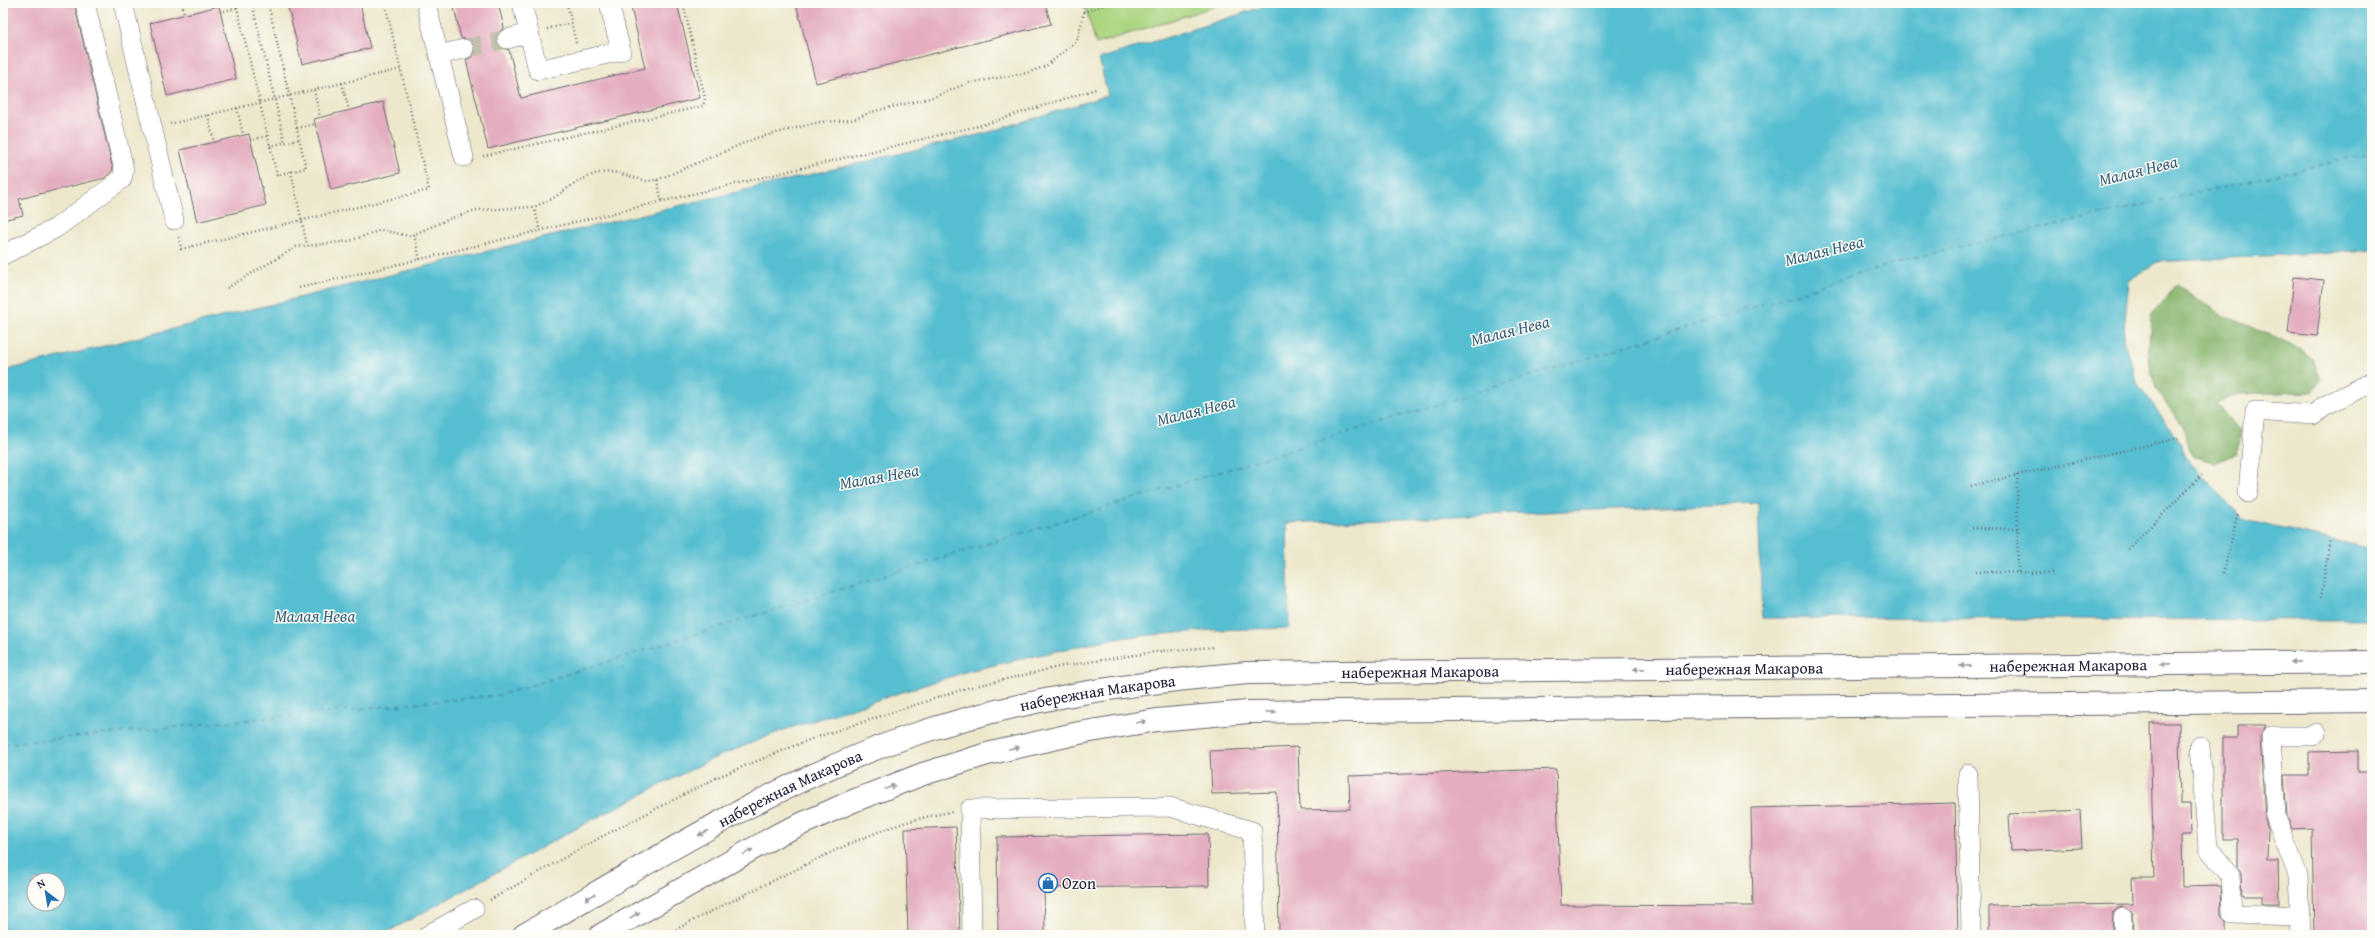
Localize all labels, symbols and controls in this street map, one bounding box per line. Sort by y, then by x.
water label: Малая Нева [2096,148,2180,192]
water label: Малая Нева [1782,228,1866,272]
water label: Малая Нева [1468,308,1552,352]
water label: Малая Нева [1154,388,1238,432]
water label: Малая Нева [837,457,921,495]
water label: Малая Нева [275,603,355,628]
street label: набережная Макарова [1989,652,2147,678]
street label: набережная Макарова [1665,655,1823,681]
street label: набережная Макарова [1341,659,1499,684]
one-way arrow [2288,659,2301,665]
one-way arrow [2158,661,2171,667]
one-way arrow [1958,663,1971,669]
one-way arrow [1632,666,1645,672]
street label: набережная Макарова [1017,668,1177,717]
one-way arrow [1265,709,1278,715]
one-way arrow [1135,719,1147,725]
street label: набережная Макарова [713,743,866,833]
one-way arrow [1007,744,1020,750]
one-way arrow [884,783,896,789]
one-way arrow [698,829,709,836]
one-way arrow [742,848,754,855]
place label: Ozon [1062,871,1096,895]
north arrow [26,872,66,912]
shop icon: Ozon [1037,872,1059,894]
text: N [34,874,49,892]
one-way arrow [584,893,596,900]
one-way arrow [629,912,641,919]

